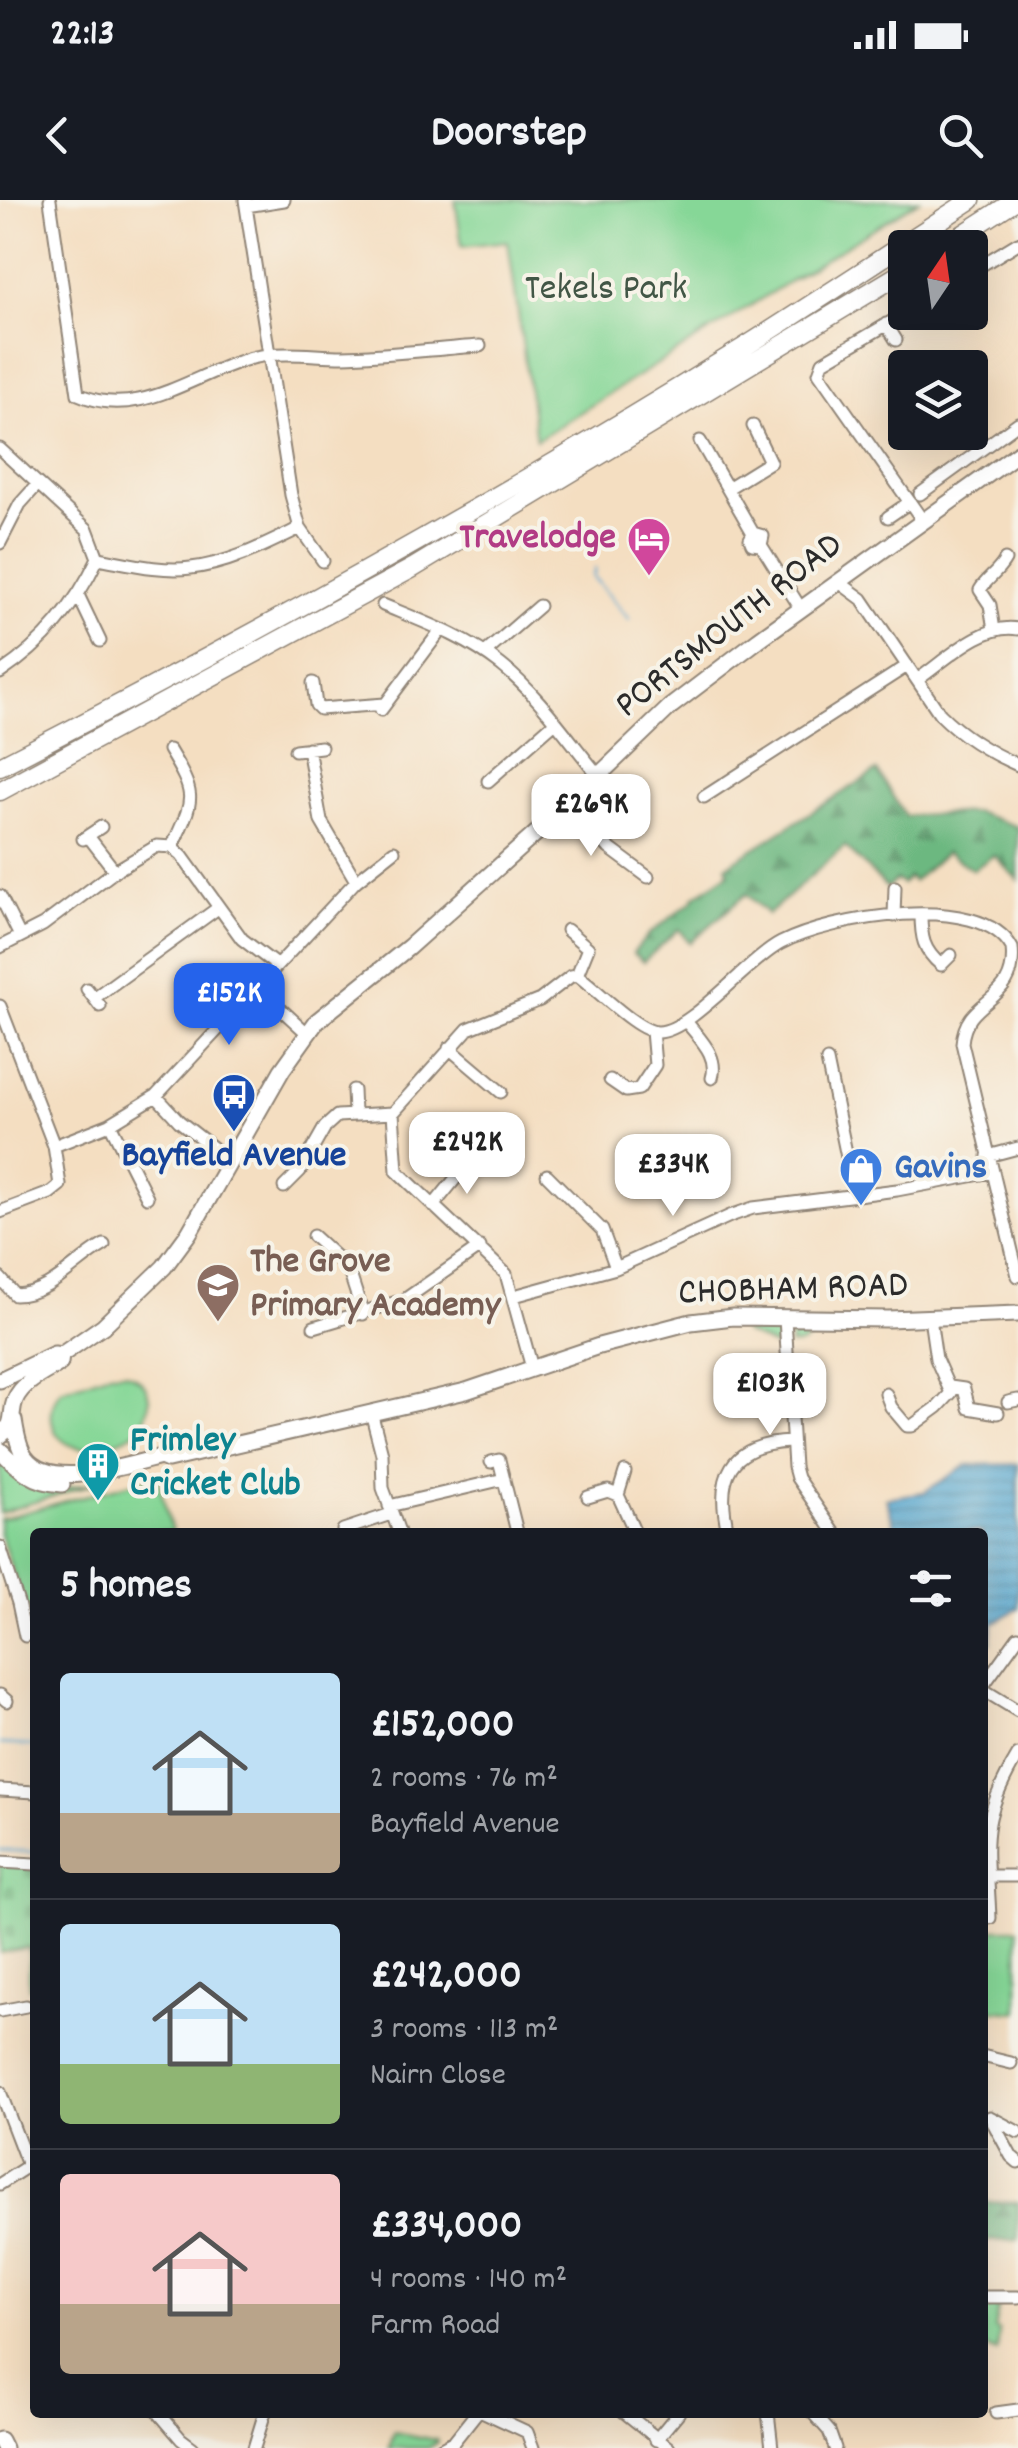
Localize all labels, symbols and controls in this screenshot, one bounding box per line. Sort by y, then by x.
text: 22:13 [50,8,115,63]
text: Doorstep [431,103,587,167]
icon: back [30,108,85,163]
icon: search [933,108,988,163]
north arrow [888,230,988,330]
map controls [888,230,988,450]
park label: Tekels Park [525,263,687,318]
button: layers [888,350,988,450]
place label: Travelodge [459,512,616,567]
hotel icon: Travelodge [626,516,672,577]
street label: PORTSMOUTH ROAD [604,520,856,734]
pin: £269K [521,774,661,859]
text: £269K [553,783,629,829]
pin: £152K [159,963,299,1048]
text: £152K [196,972,262,1018]
bus stop icon: Bayfield Avenue [211,1072,257,1133]
pin: £242K [397,1112,537,1197]
text: £242K [431,1121,503,1167]
place label: Bayfield Avenue [121,1130,347,1185]
pin: £334K [603,1134,743,1219]
place label: Gavins [894,1142,987,1197]
text: £334K [637,1143,709,1189]
shop icon: Gavins [838,1146,884,1207]
place label: The Grove Primary Academy [250,1236,502,1335]
street label: CHOBHAM ROAD [677,1260,909,1322]
school or university icon: The Grove Primary Academy [195,1262,241,1323]
pin: £103K [700,1353,840,1438]
text: £103K [735,1362,805,1408]
place label: Frimley Cricket Club [130,1415,301,1514]
building icon: Frimley Cricket Club [75,1441,121,1502]
text: 5 homes [60,1558,192,1618]
icon: filters [903,1561,958,1616]
text: £152,000 [370,1697,515,1757]
icon: home [140,1713,260,1833]
text: 2 rooms · 76 m² [370,1757,558,1803]
text: Bayfield Avenue [370,1803,560,1849]
text: £242,000 [370,1948,522,2008]
icon: home [140,1964,260,2084]
text: 3 rooms · 113 m² [370,2008,559,2054]
text: Nairn Close [370,2054,506,2100]
text: £334,000 [370,2198,522,2258]
icon: home [140,2214,260,2334]
text: 4 rooms · 140 m² [370,2258,567,2304]
text: Farm Road [370,2304,500,2350]

